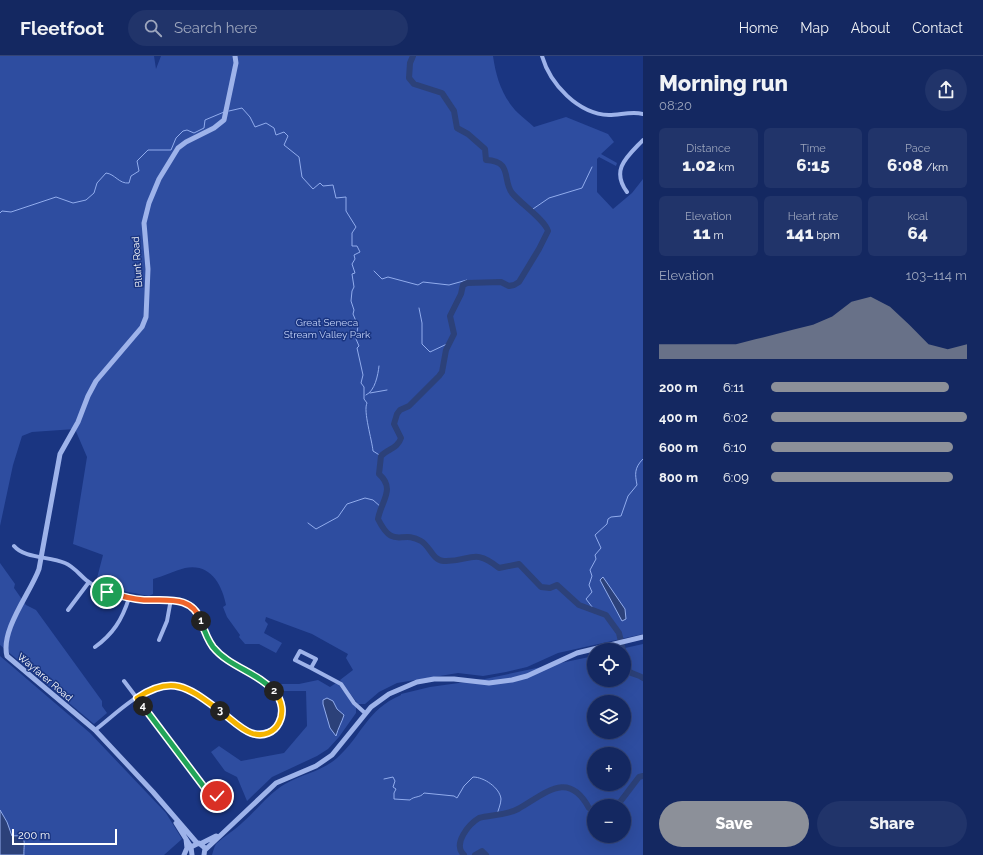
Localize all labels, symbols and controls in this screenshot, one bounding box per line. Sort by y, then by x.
search box [128,10,408,46]
text: Fleetfoot [20,17,104,39]
icon: search [142,17,164,39]
text: Search here [174,19,257,37]
text: Home [739,20,778,36]
text: Map [800,20,829,36]
text: About [851,20,890,36]
text: Contact [912,20,963,36]
button: share [925,69,967,111]
text: Morning run [659,70,788,96]
text: 08:20 [659,98,692,113]
text: Distance [686,142,730,155]
text: Time [800,142,826,155]
text: Pace [905,142,930,155]
text: 1.02 [682,155,716,175]
text: 6:15 [796,155,830,175]
text: 6:08 [887,155,923,175]
text: km [716,161,734,174]
text: /km [923,161,948,174]
text: Elevation [685,210,732,223]
text: Heart rate [788,210,838,223]
text: kcal [907,210,928,223]
text: 11 [693,223,711,243]
text: 141 [786,223,813,243]
text: 64 [908,223,928,243]
text: m [711,229,724,242]
text: bpm [813,229,840,242]
street label: Blunt Road [130,236,144,288]
text: Elevation [659,268,714,283]
text: 103–114 m [906,268,967,283]
park label: Great Seneca Stream Valley Park [284,317,371,340]
text: 200 m [659,380,698,395]
text: 6:11 [723,380,744,395]
text: 400 m [659,410,698,425]
text: 6:02 [723,410,748,425]
text: 600 m [659,440,698,455]
text: 6:10 [723,440,747,455]
text: 800 m [659,470,698,485]
text: 6:09 [723,470,749,485]
pin [90,575,124,609]
icon: arrive [96,581,118,603]
pin: 1 [191,611,211,631]
text: 1 [198,614,204,627]
map controls [587,643,631,843]
button: locate [587,643,631,687]
street label: Wayfarer Road [15,651,75,703]
pin: 2 [264,681,284,701]
text: 2 [271,684,277,697]
button: layers [587,695,631,739]
pin: 4 [133,696,153,716]
text: 4 [140,699,146,712]
pin: 3 [210,701,230,721]
text: 3 [217,704,223,717]
button: + [587,747,631,791]
pin [200,779,234,813]
icon: check [206,785,228,807]
button: − [587,799,631,843]
button: Save [659,801,809,847]
button: Share [817,801,967,847]
scale bar [12,827,117,846]
text: 200 m [18,829,50,842]

